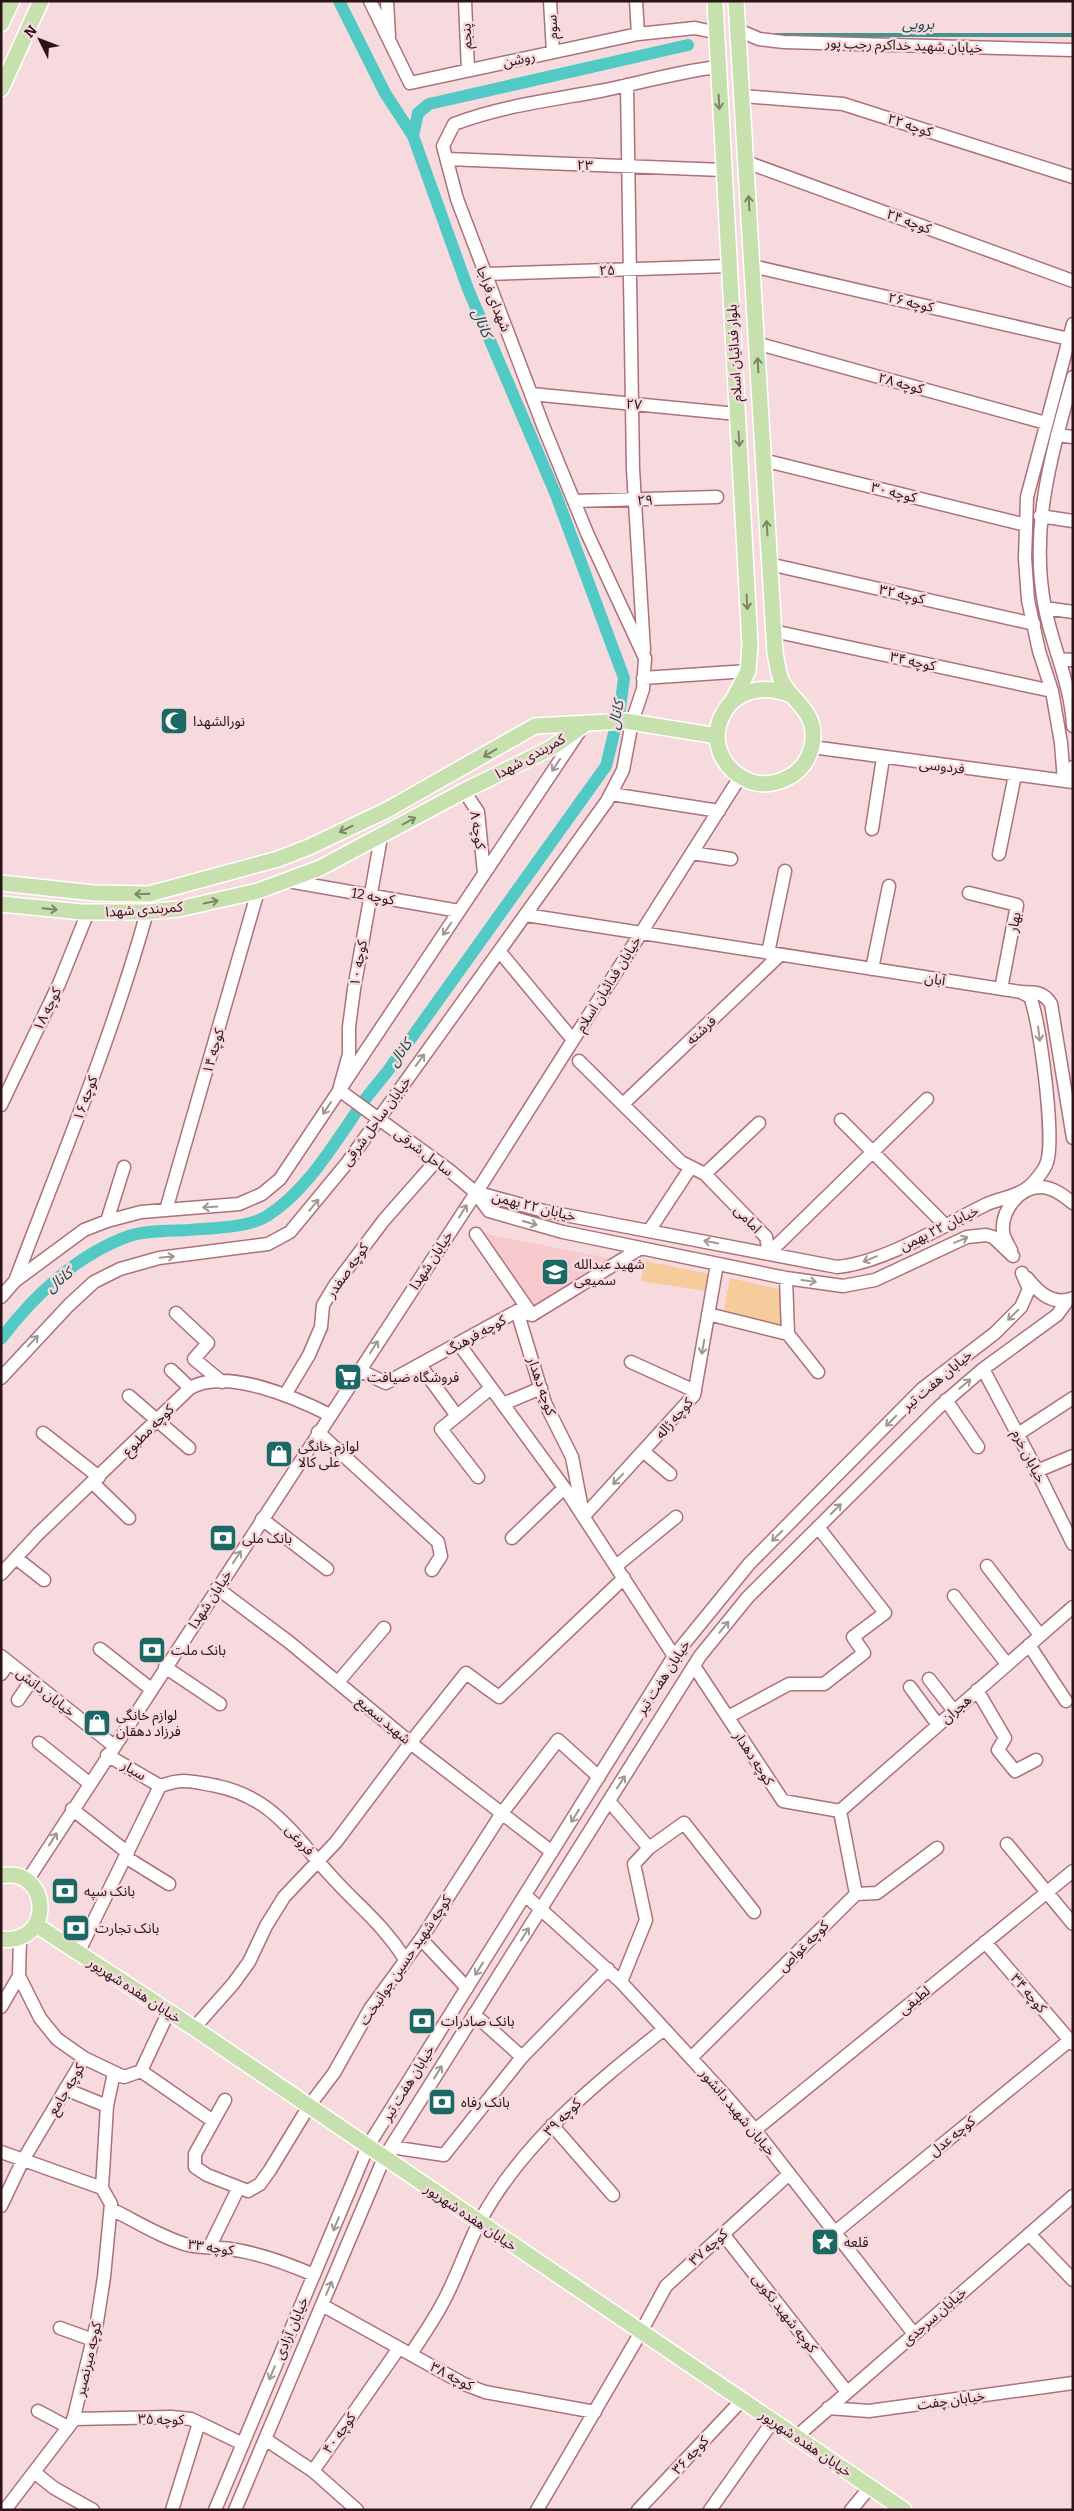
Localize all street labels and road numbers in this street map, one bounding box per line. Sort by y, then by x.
street label: سوم [543,14,564,40]
street label: پنجم [458,23,477,49]
street label: خیابان شهید خداکرم رجب پور [824,34,983,59]
street label: روشن [501,48,537,71]
street label: کوچه ۲۲ [885,110,935,142]
street label: ۲۳ [577,157,593,174]
street label: کوچه ۲۴ [884,206,934,238]
street label: ۲۵ [599,262,615,279]
street label: شهدای فراجا [473,264,514,335]
street label: کوچه ۲۶ [886,289,936,317]
street label: بلوار فدائیان اسلام [723,303,748,402]
street label: کوچه ۲۸ [876,369,926,399]
street label: ۲۷ [625,395,643,414]
street label: کوچه ۳۰ [869,479,919,507]
street label: ۲۹ [637,492,653,509]
street label: کوچه ۳۲ [877,581,927,609]
street label: کوچه ۳۴ [888,648,938,676]
street label: کمربندی شهدا [492,730,568,783]
street label: فردوسی [918,755,966,778]
street label: کوچه ۸ [465,810,489,851]
street label: کوچه 12 [350,884,396,910]
street label: کمربندی شهدا [105,898,183,921]
street label: بهار [1004,910,1025,935]
street label: خیابان فدائیان اسلام [572,933,646,1036]
street label: کوچه ۱۰ [346,939,372,988]
street label: آبان [923,969,947,990]
street label: کوچه ۱۸ [30,985,66,1034]
street label: فرشته [683,1012,720,1048]
street label: کوچه ۱۴ [199,1026,229,1076]
street label: کوچه ۱۶ [70,1073,102,1123]
street label: خیابان ساحل شرقی [338,1073,415,1169]
street label: ساحل شرقی [391,1125,456,1180]
street label: خیابان ۲۲ بهمن [490,1188,578,1225]
street label: امامی [730,1202,765,1237]
street label: خیابان ۲۲ بهمن [897,1202,982,1255]
street label: خیابان شهدا [406,1228,457,1293]
street label: کوچه صفدر [322,1240,373,1302]
street label: کوچه فرهنگ [441,1311,510,1360]
street label: خیابان هفت تیر [898,1346,976,1415]
street label: کوچه دهدار [522,1354,560,1418]
street label: کوچه ژاله [652,1394,698,1443]
street label: کوچه مطبوع [119,1401,179,1461]
street label: خیابان خرم [1006,1427,1049,1487]
street label: خیابان شهدا [185,1567,236,1632]
street label: خیابان هفت تیر [632,1637,694,1719]
street label: خیابان دانش [13,1664,78,1720]
street label: هجران [938,1691,975,1727]
street label: شهید سمیع [352,1693,414,1749]
street label: کوچه دهدار [728,1727,777,1789]
street label: سیار [118,1756,149,1784]
street label: فروغی [281,1821,318,1859]
street label: کوچه شهید حسین جوانبخت [356,1892,456,2029]
street label: کوچه غواص [774,1917,833,1976]
street label: خیابان هفده شهریور [84,1953,185,2027]
street label: کوچه ۳۴ [1006,1970,1050,2017]
street label: لطیفی [895,1982,934,2018]
street label: خیابان هفت تیر [378,2042,438,2125]
street label: کوچه جامع [44,2060,90,2119]
street label: خیابان شهید دانشور [696,2064,779,2159]
street label: کوچه ۳۹ [540,2095,586,2140]
street label: کوچه عدل [926,2113,980,2161]
street label: خیابان هفده شهریور [420,2180,520,2255]
street label: کوچه ۳۷ [685,2225,732,2270]
street label: کوچه ۳۳ [187,2236,235,2260]
street label: کوچه شهید نکویی [748,2270,821,2357]
street label: خیابان سرحدی [899,2284,970,2349]
street label: خیابان آزادی [271,2294,312,2362]
street label: کوچه میرنصیر [71,2320,106,2399]
street label: کوچه ۳۸ [427,2358,476,2396]
street label: خیابان چفت [916,2387,986,2415]
street label: خیابان هفده شهریور [755,2406,855,2481]
street label: کوچه ۴۰ [319,2409,361,2458]
street label: کوچه ۳۵ [138,2411,184,2429]
street label: کوچه ۳۶ [668,2432,713,2479]

